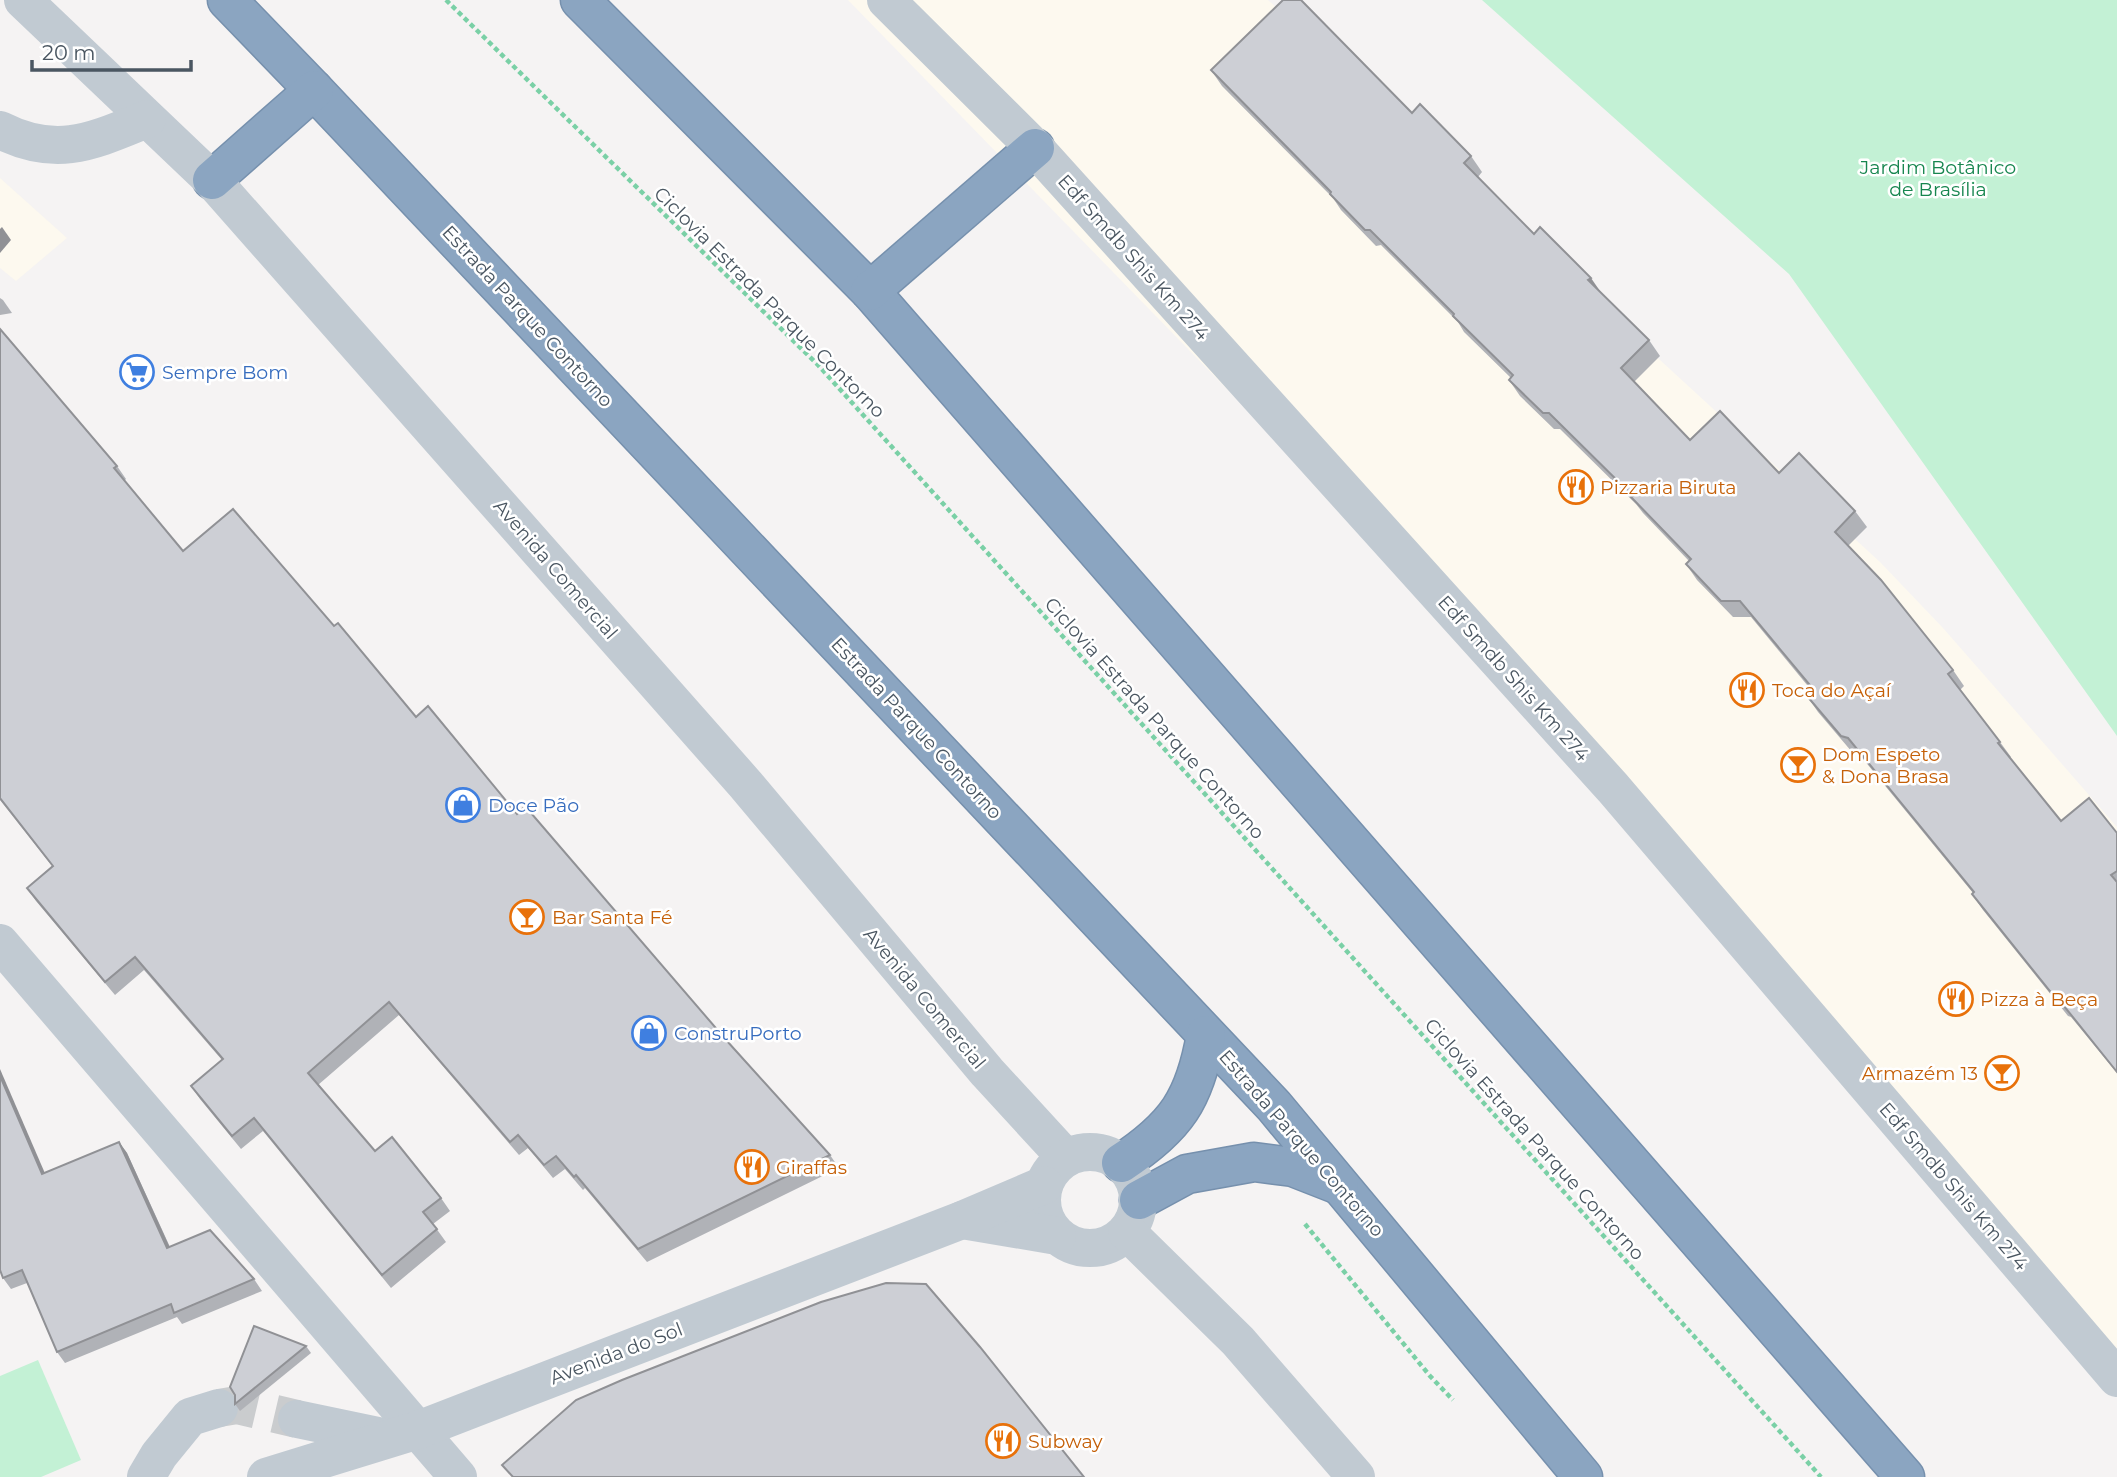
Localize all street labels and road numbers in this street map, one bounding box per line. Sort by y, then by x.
street label: Edf Smdb Shis Km 274 [1053,170,1214,345]
street label: Ciclovia Estrada Parque Contorno [649,182,890,423]
street label: Estrada Parque Contorno [437,221,618,412]
street label: Avenida Comercial [489,495,623,644]
street label: Edf Smdb Shis Km 274 [1433,591,1594,766]
street label: Ciclovia Estrada Parque Contorno [1040,593,1269,844]
street label: Estrada Parque Contorno [826,633,1007,824]
street label: Avenida Comercial [859,923,991,1074]
street label: Ciclovia Estrada Parque Contorno [1420,1014,1649,1265]
street label: Estrada Parque Contorno [1214,1045,1389,1242]
street label: Edf Smdb Shis Km 274 [1874,1098,2033,1275]
street label: Avenida do Sol [547,1318,686,1389]

